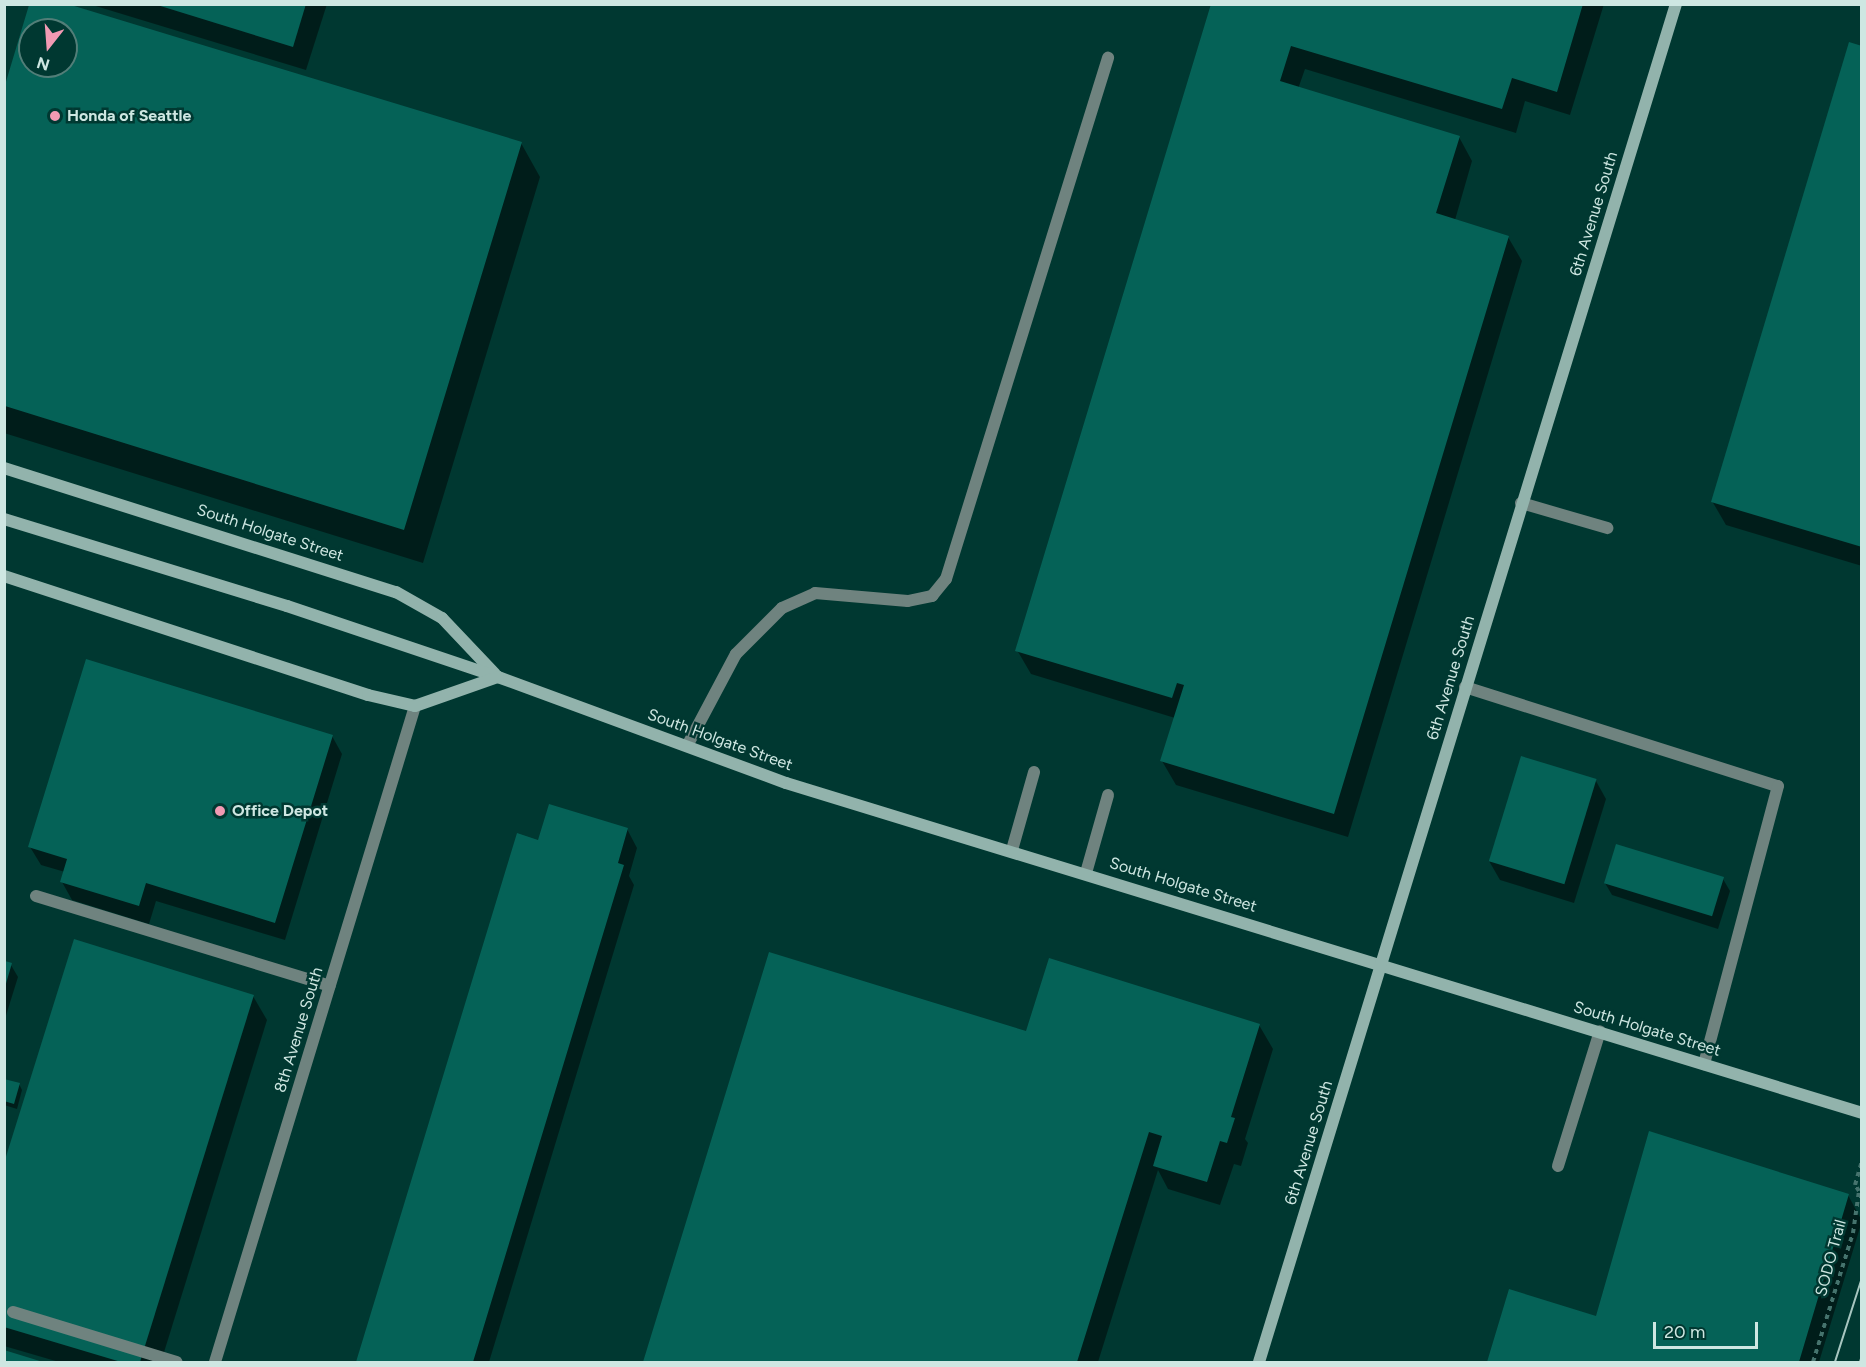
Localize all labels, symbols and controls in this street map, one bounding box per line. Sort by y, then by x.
north arrow [18,18,78,78]
text: N [34,53,52,75]
place label: Honda of Seattle [67,106,191,126]
marker: Honda of Seattle [48,109,62,123]
street label: 6th Avenue South [1566,149,1622,279]
street label: South Holgate Street [194,500,346,566]
street label: 6th Avenue South [1423,613,1479,743]
street label: South Holgate Street [645,705,795,775]
place label: Office Depot [232,801,328,821]
marker: Office Depot [213,804,227,818]
street label: South Holgate Street [1107,853,1259,917]
street label: 8th Avenue South [271,965,327,1095]
street label: South Holgate Street [1571,997,1723,1061]
street label: 6th Avenue South [1281,1078,1337,1208]
street label: SODO Trail [1812,1218,1850,1298]
scale bar [1656,1310,1761,1348]
text: 20 m [1664,1321,1705,1343]

